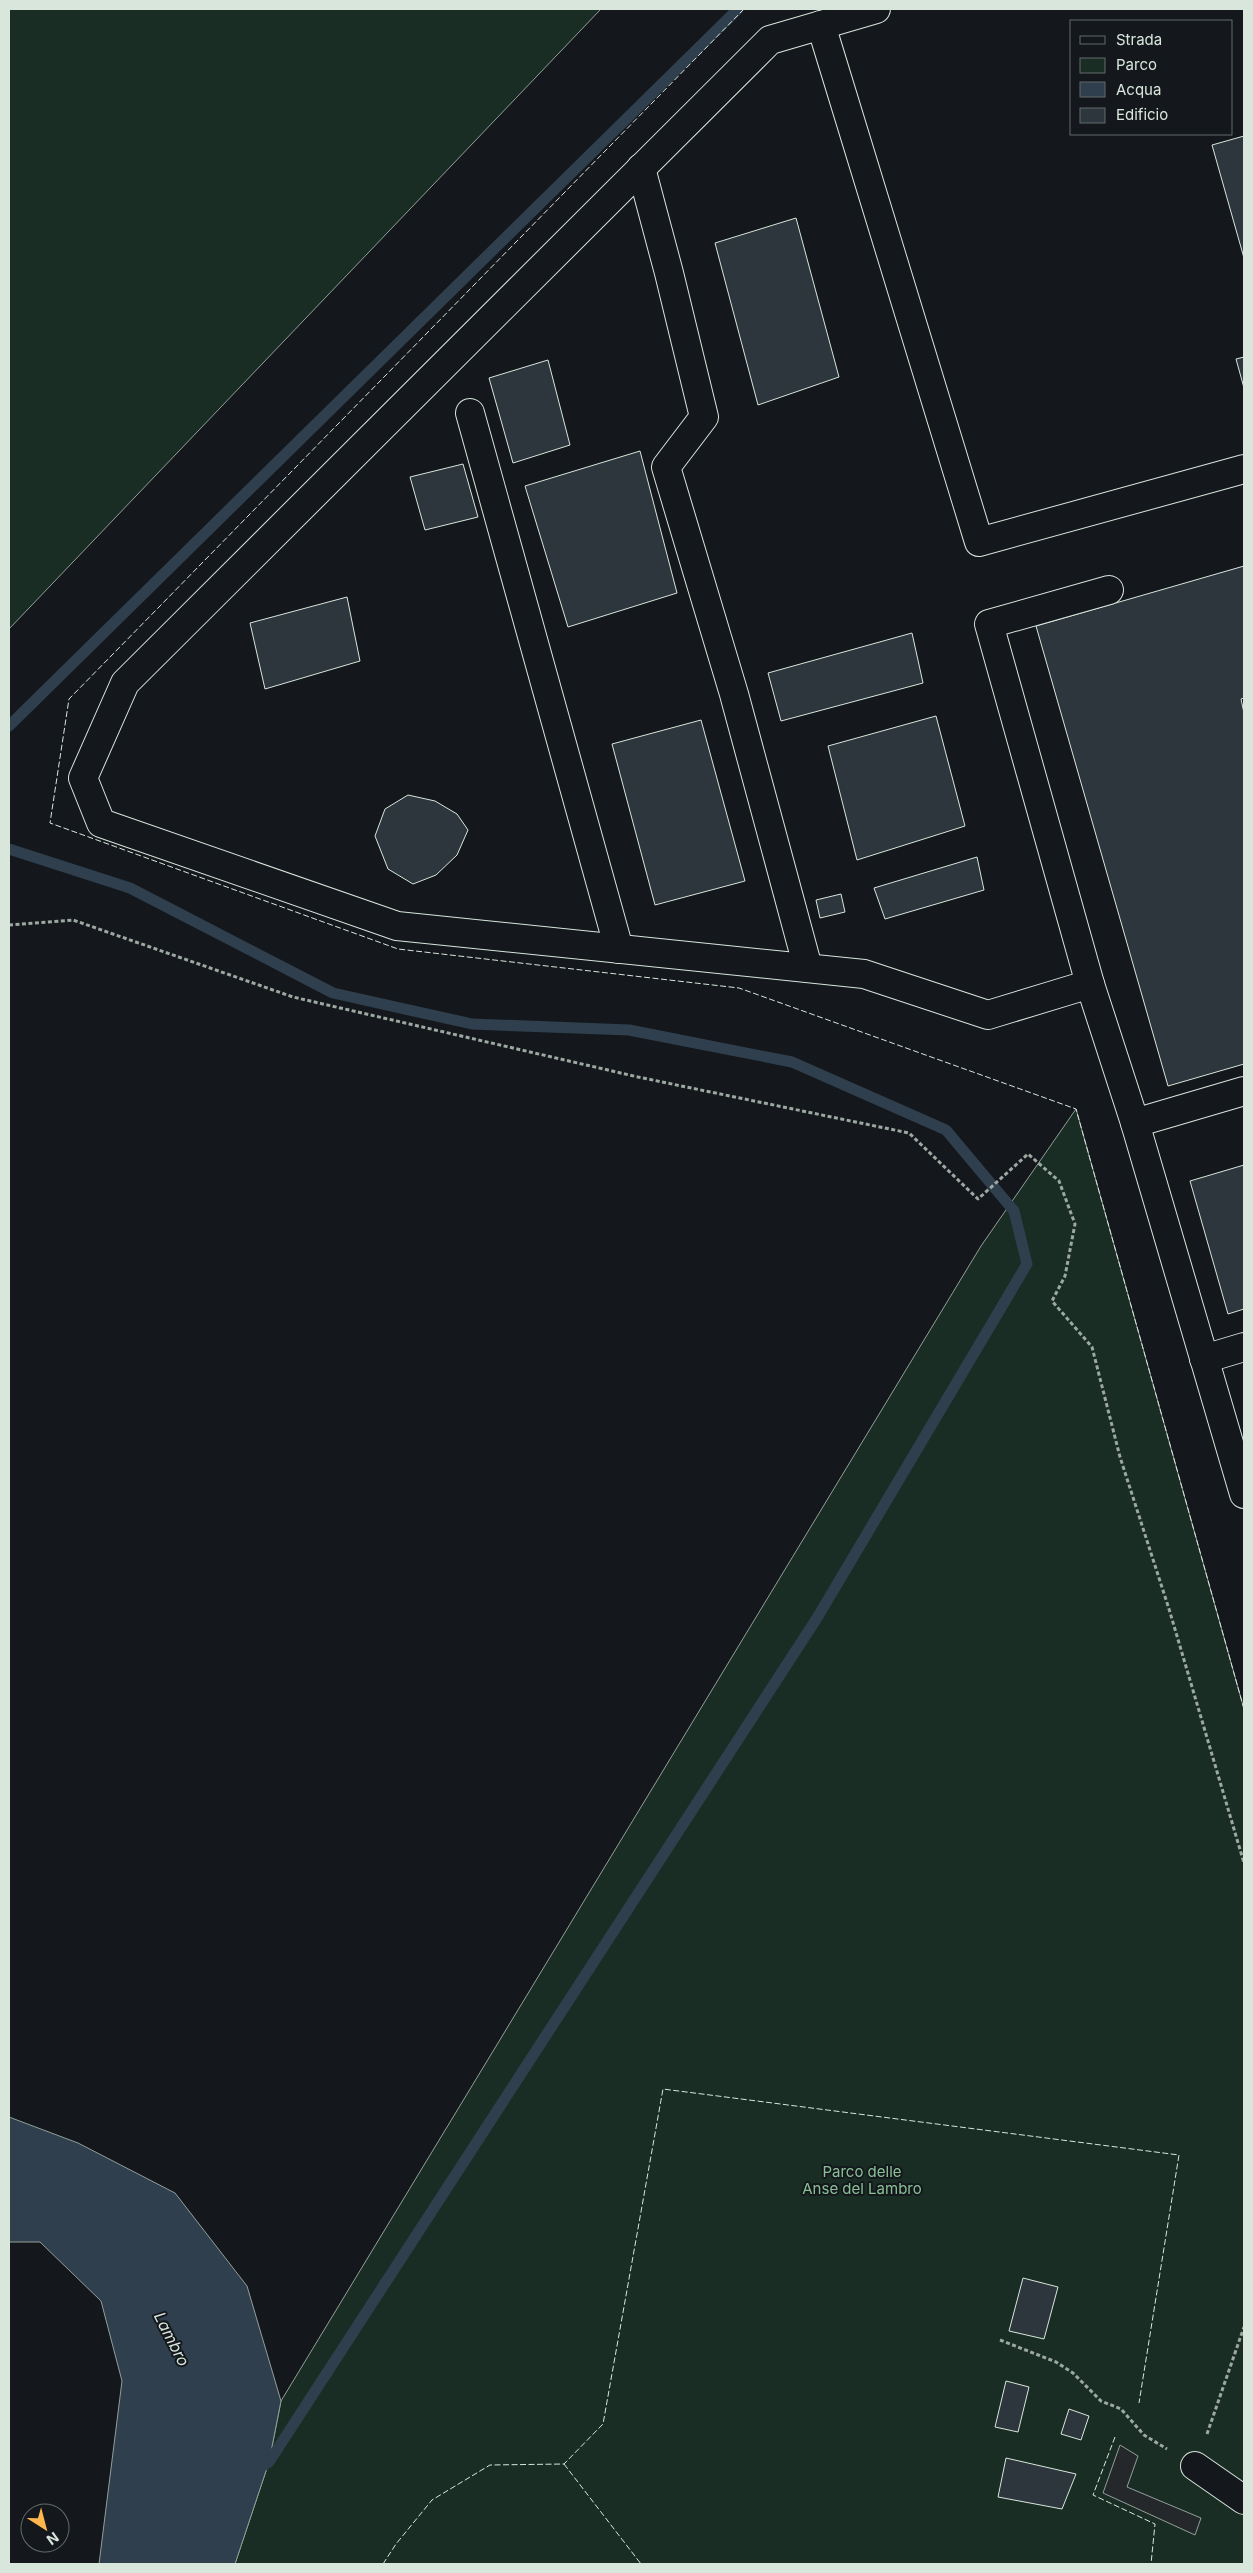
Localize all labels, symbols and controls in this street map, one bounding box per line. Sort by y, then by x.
legend [1070,20,1233,135]
text: Strada [1116,30,1162,49]
text: Parco [1116,55,1157,74]
text: Acqua [1116,80,1161,99]
text: Edificio [1116,105,1168,124]
park label: Parco delle Anse del Lambro [802,2162,922,2198]
water label: Lambro [150,2309,194,2369]
north arrow [20,2503,70,2553]
text: N [44,2529,62,2549]

